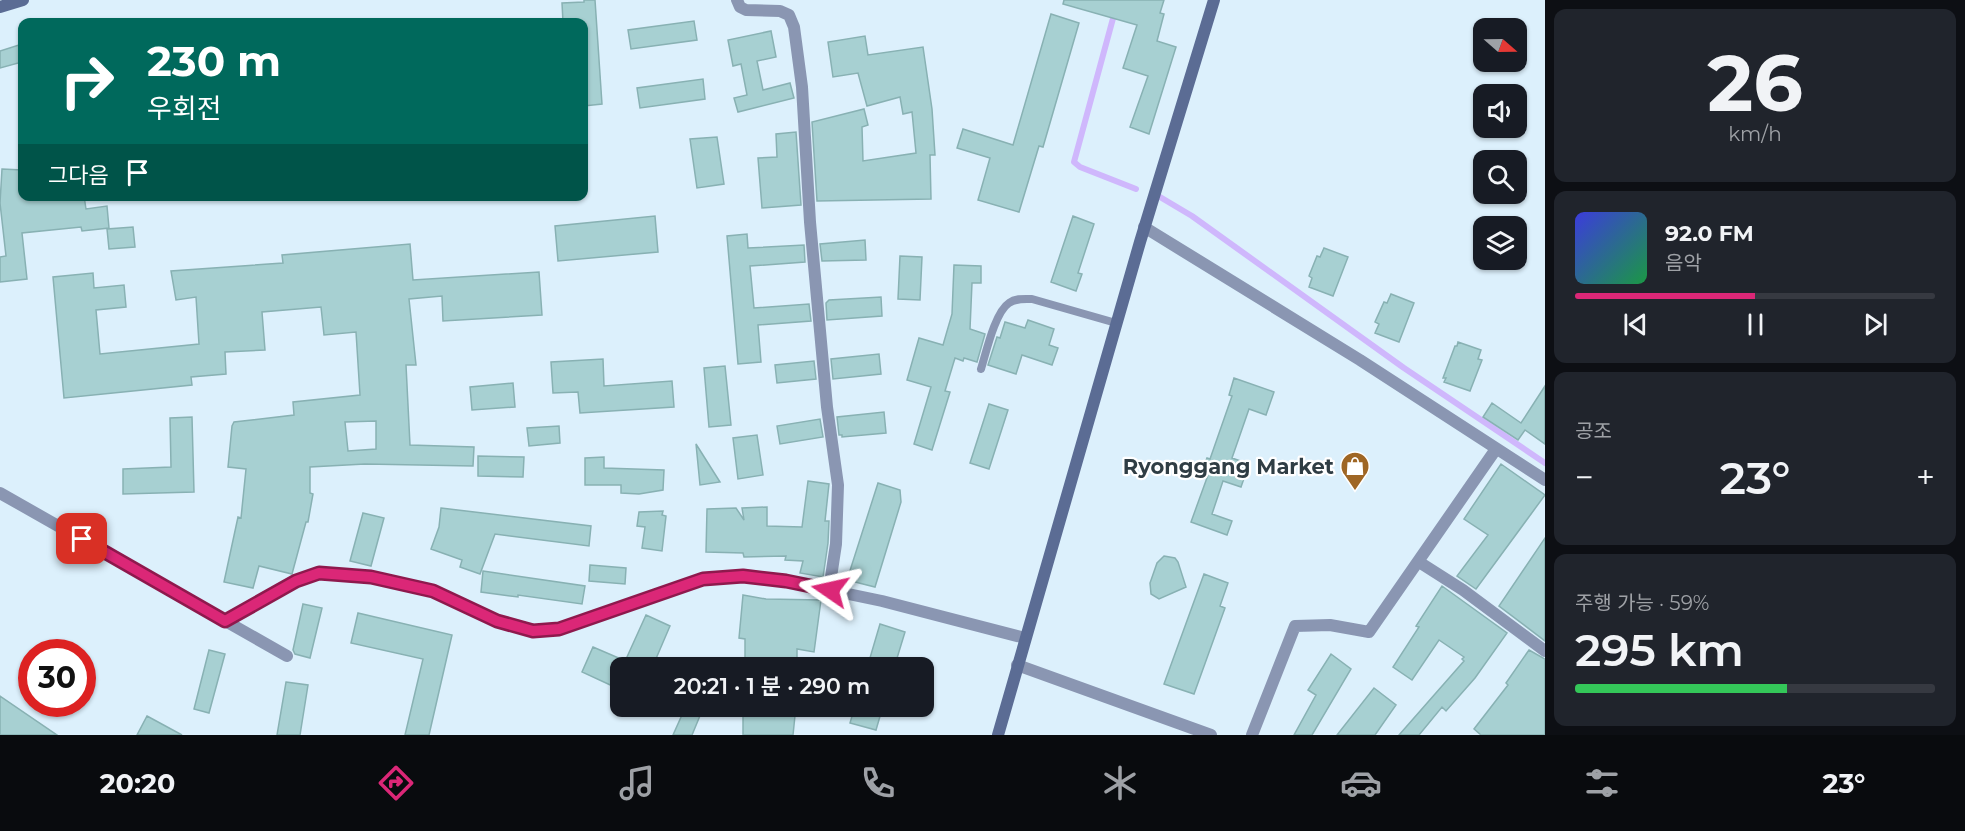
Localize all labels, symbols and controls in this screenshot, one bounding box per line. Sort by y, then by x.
north arrow [1473,18,1527,72]
map controls [1473,18,1527,270]
text: 230 m [147,35,281,87]
text: 26 [1707,35,1803,131]
icon: right [48,42,126,120]
button: sound [1473,84,1527,138]
text: 우회전 [147,92,222,125]
text: km/h [1728,122,1782,146]
button: search [1473,150,1527,204]
icon: arrive [121,156,154,189]
text: 그다음 [48,162,109,189]
button: layers [1473,216,1527,270]
text: 92.0 FM [1665,220,1754,247]
text: 음악 [1665,251,1702,275]
icon: previous [1619,308,1652,341]
icon: pause [1739,308,1772,341]
icon: next [1859,308,1892,341]
text: 공조 [1575,419,1612,443]
shop icon: Ryonggang Market [1339,450,1371,492]
text: 23° [1720,450,1790,505]
place label: Ryonggang Market [1123,454,1334,479]
text: − [1575,457,1594,497]
text: + [1916,457,1935,497]
pin [56,513,107,564]
icon: arrive [65,522,98,555]
position arrow [798,558,862,622]
text: 주행 가능 · 59% [1575,591,1709,615]
text: 295 km [1575,622,1744,677]
speed limit sign: 30 [18,639,96,717]
text: 20:21 · 1 분 · 290 m [674,673,870,700]
icon: directions [375,762,417,804]
icon: music [616,762,658,804]
icon: phone [857,762,899,804]
icon: climate [1099,762,1141,804]
icon: car [1340,762,1382,804]
icon: filters [1581,762,1623,804]
text: 20:20 [100,767,175,800]
text: 23° [1822,767,1865,800]

